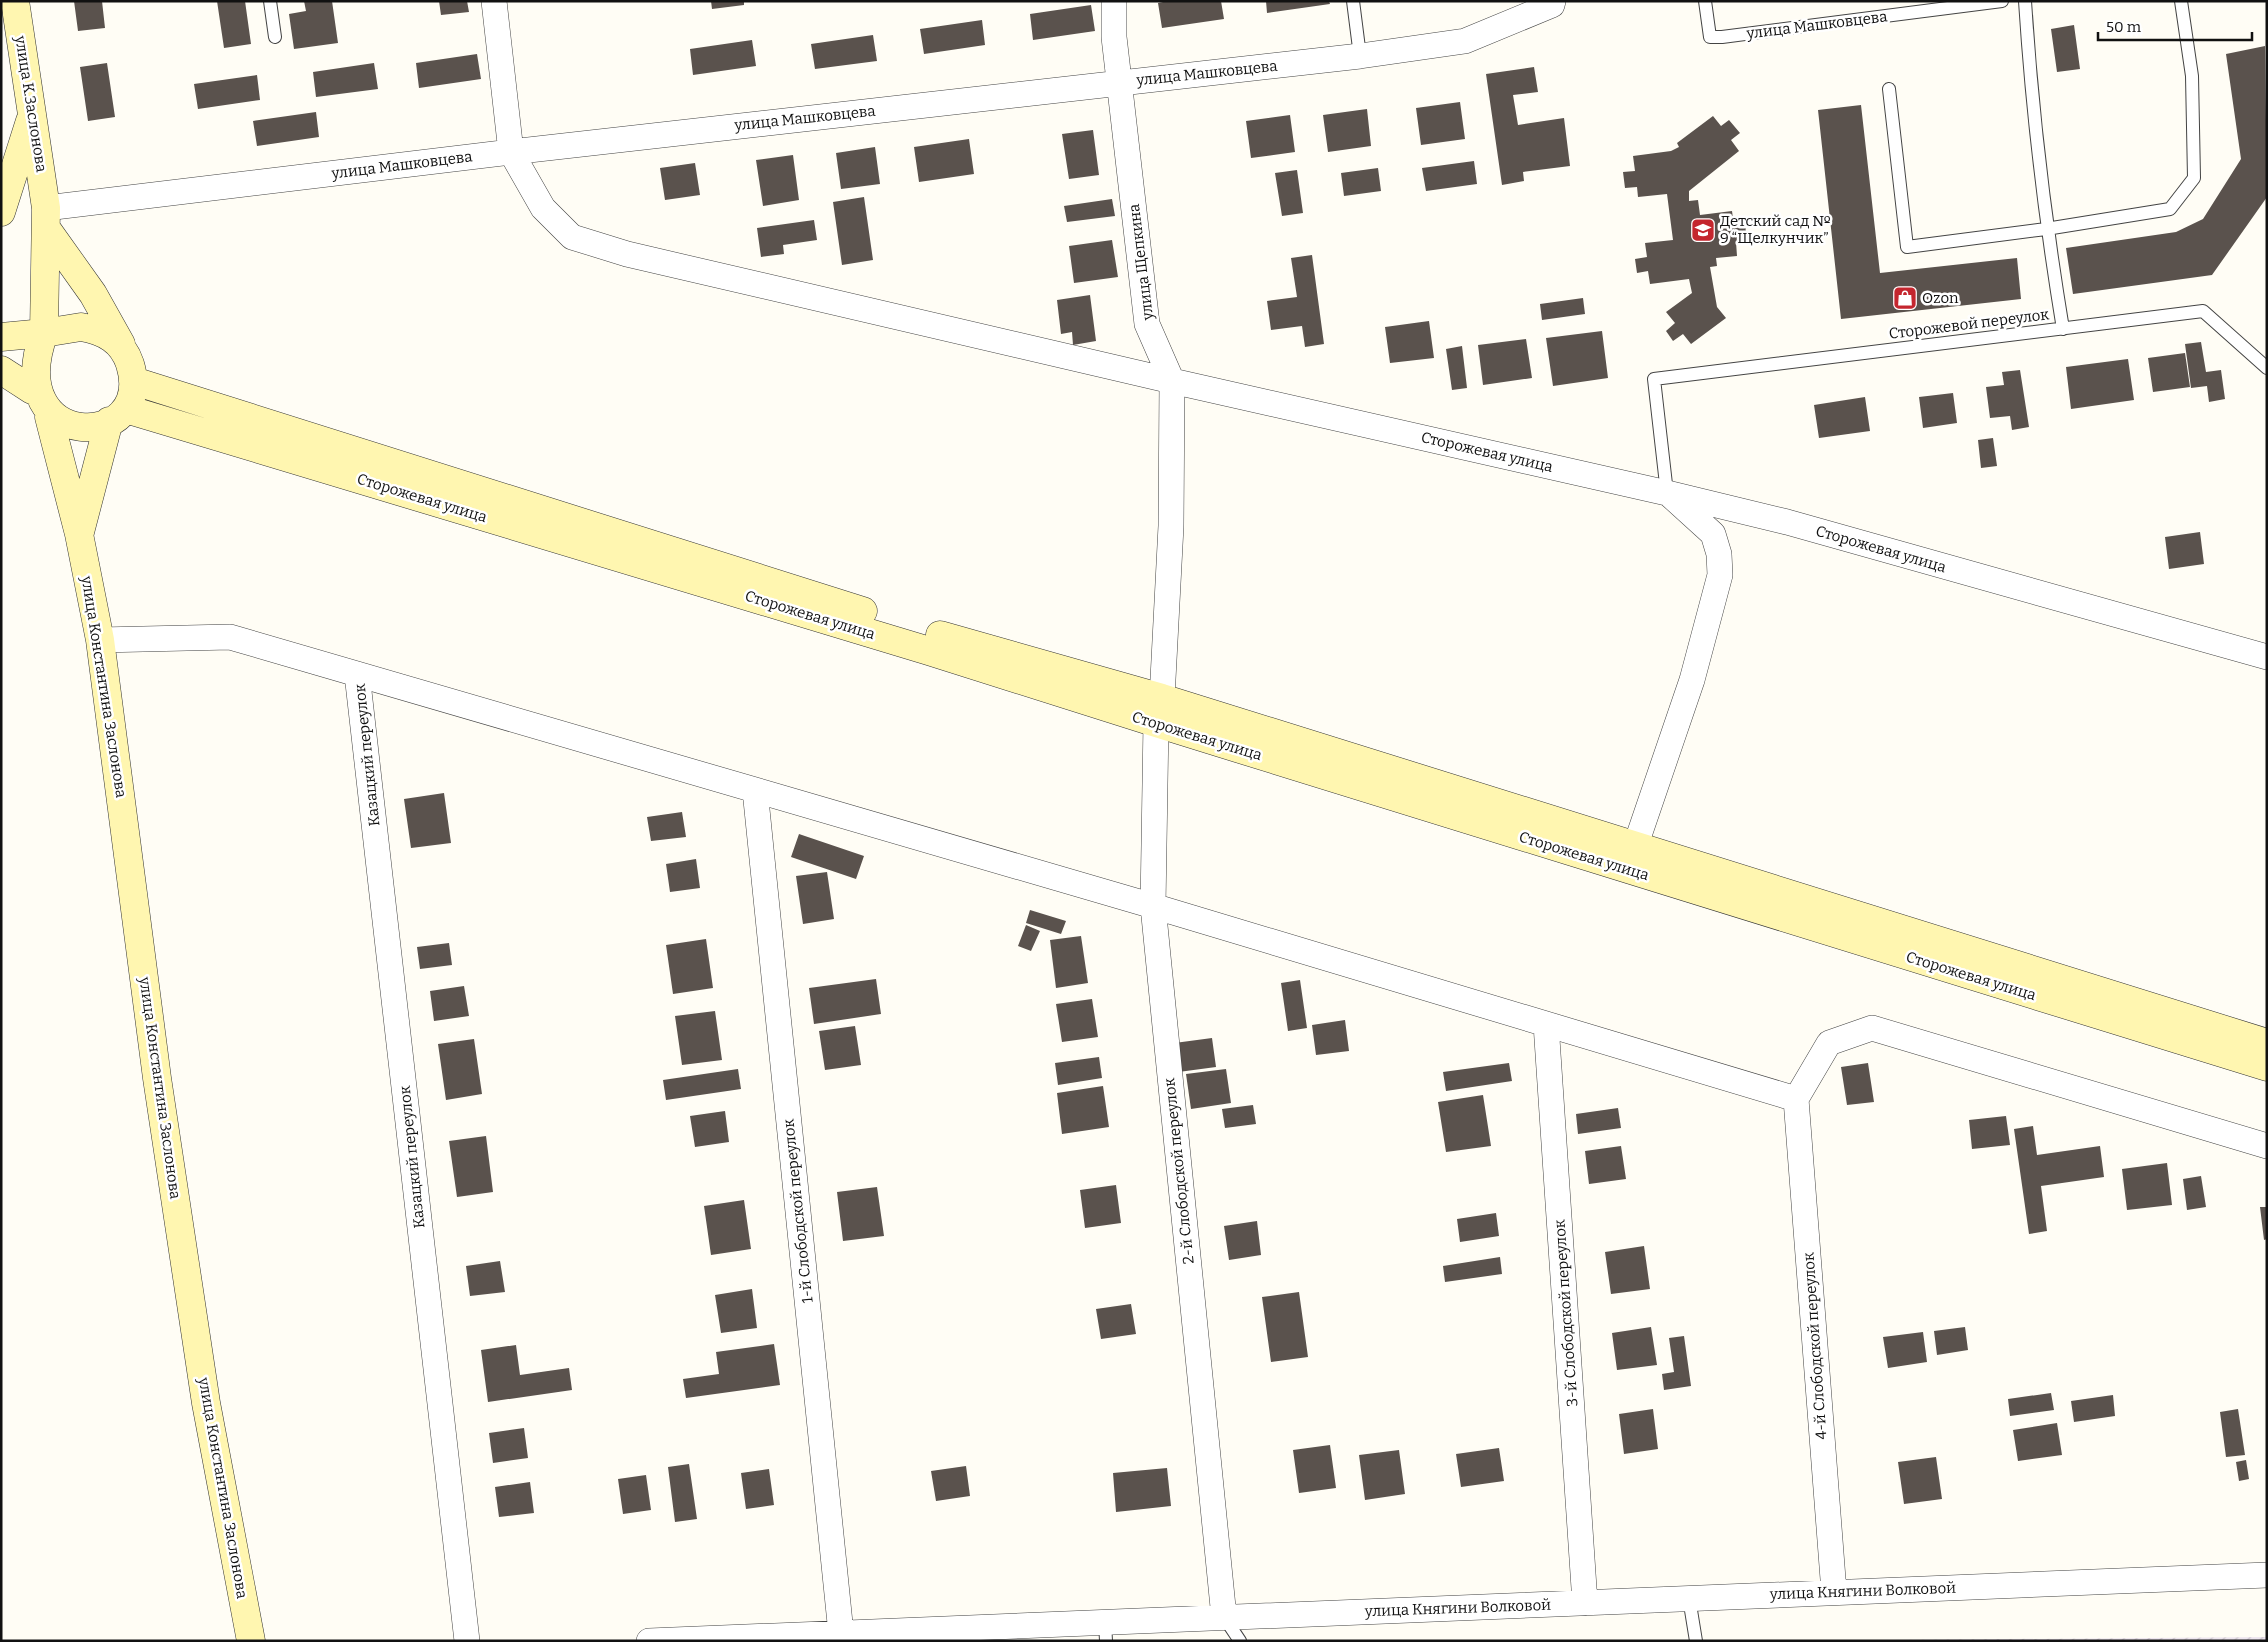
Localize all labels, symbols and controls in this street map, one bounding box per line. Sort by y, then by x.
street label: улица Машковцева [1745,7,1888,43]
scale bar [2098,10,2252,42]
text: 50 m [2106,18,2142,36]
street label: улица К.Заслонова [11,34,51,173]
street label: улица Машковцева [1135,57,1278,89]
street label: улица Машковцева [733,102,876,134]
street label: улица Машковцева [330,147,473,183]
street label: улица Щепкина [1125,203,1157,322]
place label: Детский сад № 9 “Щелкунчик” [1720,212,1831,247]
school or university icon: Детский сад № 9 “Щелкунчик” [1690,217,1716,243]
shop icon: Ozon [1892,285,1918,311]
place label: Ozon [1922,289,1959,307]
street label: Сторожевой переулок [1888,305,2050,343]
street label: Сторожевая улица [1419,428,1555,476]
street label: Сторожевая улица [355,470,489,526]
street label: Сторожевая улица [1814,522,1948,576]
street label: улица Константина Заслонова [77,574,130,799]
street label: Сторожевая улица [743,587,877,643]
street label: Казацкий переулок [351,683,383,827]
street label: Сторожевая улица [1130,708,1264,764]
street label: Сторожевая улица [1517,828,1651,884]
street label: Сторожевая улица [1904,948,2038,1004]
street label: улица Константина Заслонова [135,975,185,1200]
street label: 2-й Слободской переулок [1160,1077,1198,1265]
street label: Казацкий переулок [396,1085,428,1229]
street label: 1-й Слободской переулок [779,1118,817,1304]
street label: 3-й Слободской переулок [1550,1219,1582,1407]
street label: 4-й Слободской переулок [1799,1252,1831,1440]
street label: улица Константина Заслонова [194,1375,251,1600]
street label: улица Княгини Волковой [1769,1579,1956,1603]
street label: улица Княгини Волковой [1364,1596,1551,1620]

